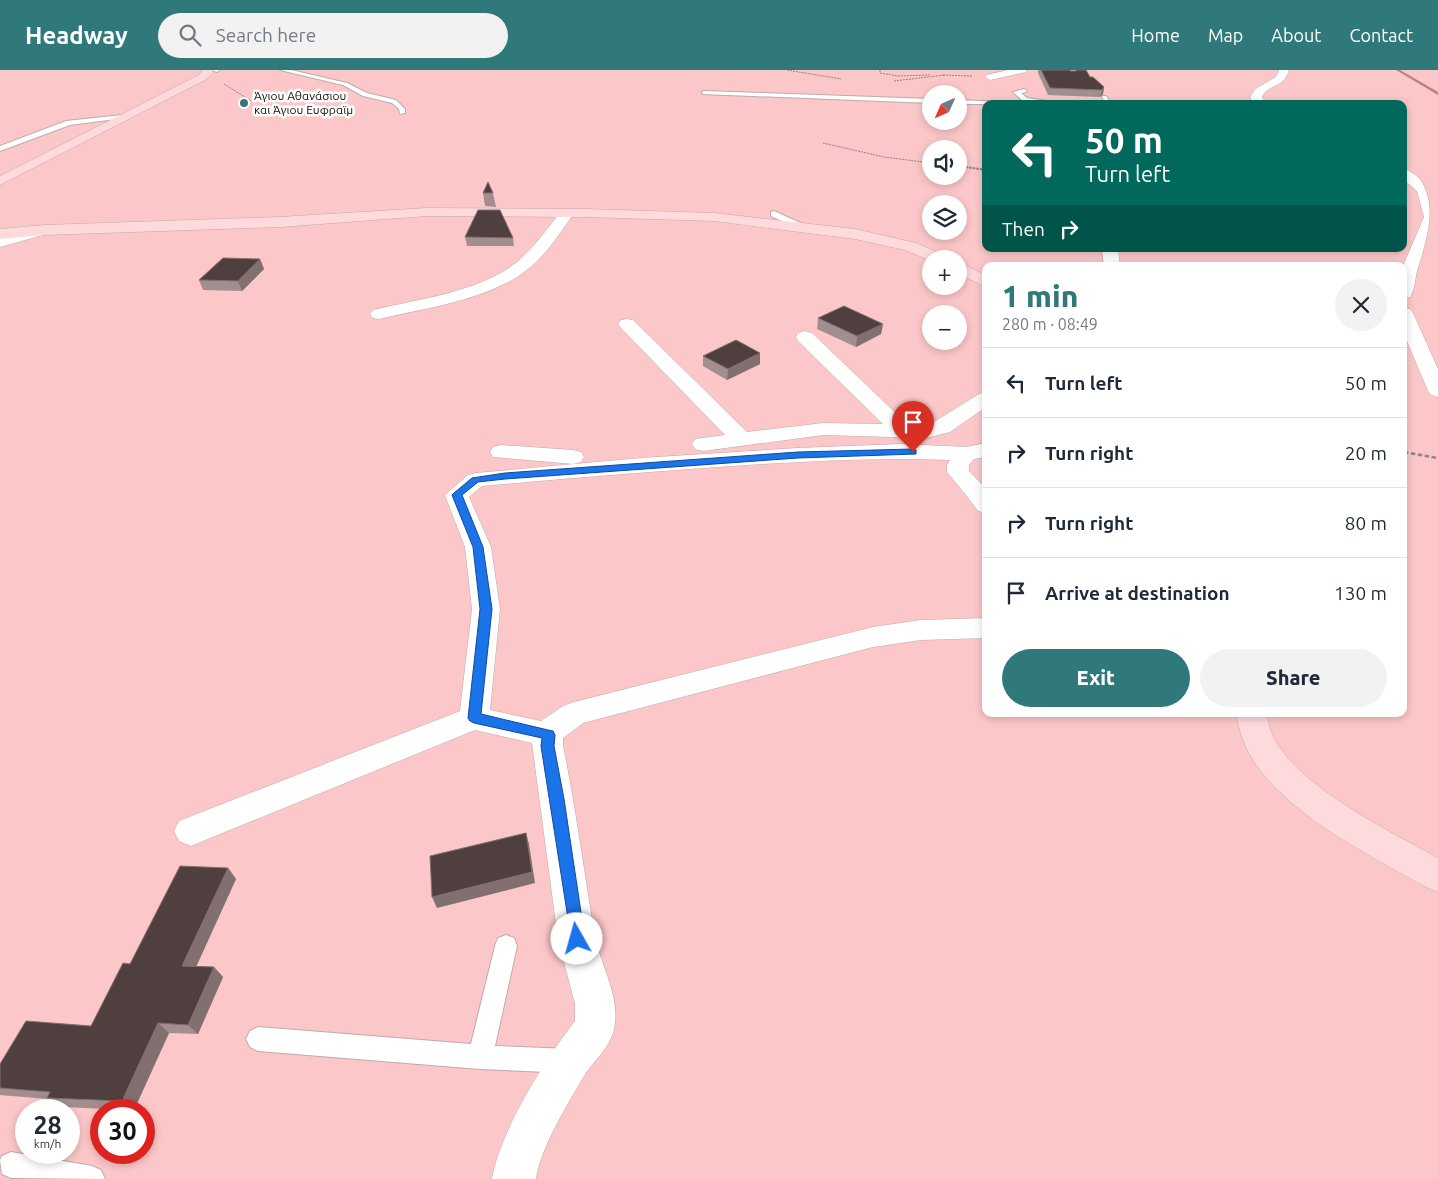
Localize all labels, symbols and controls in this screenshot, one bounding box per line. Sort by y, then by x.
search box [158,13,508,58]
icon: search [176,21,204,49]
text: Headway [25,22,128,49]
text: Search here [216,24,316,46]
text: Home [1131,25,1180,45]
text: Map [1208,25,1243,45]
text: About [1271,25,1321,45]
text: Contact [1349,25,1413,45]
north arrow [922,85,968,130]
map controls [922,85,967,350]
place label: Άγιου Αθανάσιου και Άγιου Ευφραϊμ [254,89,353,116]
marker: Άγιου Αθανάσιου και Άγιου Ευφραϊμ [238,97,250,109]
icon: left [1002,120,1067,185]
text: 50 m [1085,120,1163,160]
button: sound [922,140,967,185]
text: Turn left [1085,161,1170,186]
button: layers [922,195,967,240]
icon: right [1055,215,1083,243]
text: Then [1002,218,1045,240]
button: + [922,250,967,295]
text: 1 min [1002,279,1078,313]
button: close [1335,279,1387,331]
button: − [922,305,967,350]
text: 280 m · 08:49 [1002,315,1098,333]
icon: left [1002,369,1030,397]
text: Turn left [1045,372,1123,394]
text: 50 m [1345,372,1387,394]
pin [892,401,934,452]
icon: arrive [899,408,927,436]
icon: right [1002,439,1030,467]
text: Turn right [1045,442,1133,464]
text: 20 m [1345,442,1387,464]
icon: right [1002,509,1030,537]
text: Turn right [1045,512,1133,534]
text: 80 m [1345,512,1387,534]
icon: arrive [1002,579,1030,607]
text: Arrive at destination [1045,582,1230,604]
text: 130 m [1334,582,1387,604]
button: Exit [1002,649,1190,707]
button: Share [1200,649,1387,707]
position arrow [550,912,602,964]
speed limit sign: 30 [90,1099,155,1164]
text: 28 [33,1111,62,1139]
text: km/h [34,1137,61,1150]

